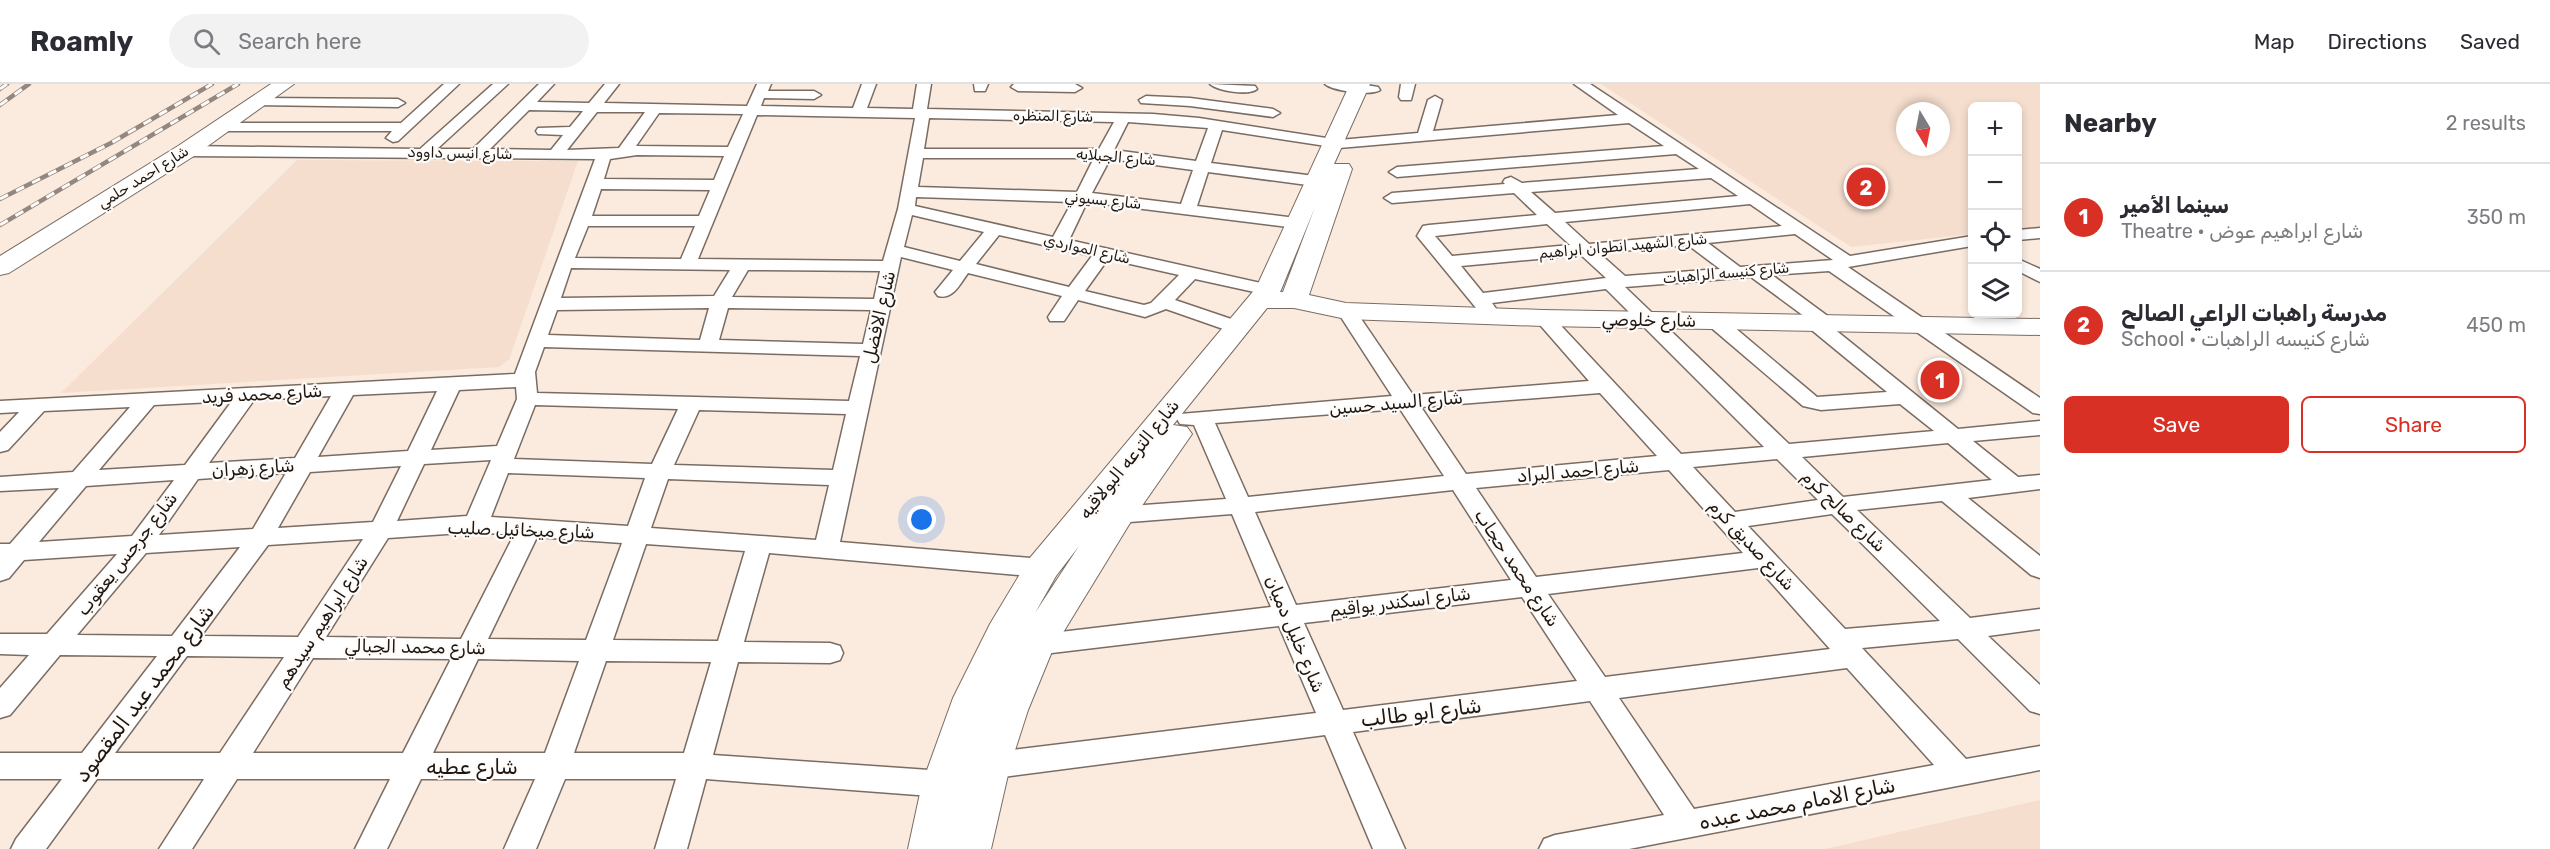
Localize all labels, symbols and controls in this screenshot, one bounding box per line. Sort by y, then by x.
search box [169,14,589,68]
text: Roamly [30,25,133,58]
icon: search [190,25,223,58]
text: Search here [238,28,362,55]
text: Map [2254,29,2295,54]
text: Directions [2328,29,2427,54]
text: Saved [2460,29,2520,54]
north arrow [1896,102,1950,156]
map controls [1968,102,2022,318]
button: + [1968,102,2022,156]
street label: شارع المنظره [1013,106,1093,128]
text: Nearby [2064,108,2157,139]
text: 2 results [2446,111,2526,135]
street label: شارع احمد حلمي [94,142,193,215]
street label: شارع انيس داوود [407,143,513,165]
street label: شارع الجبلايه [1075,145,1156,171]
button: − [1968,156,2022,210]
pin: 2 [1846,164,1886,210]
street label: شارع بسيوني [1063,187,1142,216]
text: سينما الأمير [2121,192,2229,219]
text: 1 [2079,205,2088,229]
text: 350 m [2467,205,2526,229]
button: locate [1968,210,2022,264]
text: Theatre · شارع ابراهيم عوض [2121,219,2363,243]
street label: شارع المواردي [1041,230,1132,270]
street label: شارع الشهيد انطوان ابراهيم [1538,230,1708,264]
street label: شارع كنيسه الراهبات [1662,259,1790,289]
button: layers [1968,264,2022,318]
street label: شارع الافضل [858,269,901,366]
text: مدرسة راهبات الراعي الصالح [2121,300,2387,327]
street label: شارع خلوصي [1601,308,1697,334]
text: 2 [2077,313,2090,337]
text: 450 m [2466,313,2526,337]
text: School · شارع كنيسه الراهبات [2121,327,2370,351]
pin: 1 [1920,358,1960,402]
street label: شارع محمد فريد [201,380,323,409]
street label: شارع السيد حسين [1328,386,1464,421]
street label: شارع الترعه البولاقيه [1074,395,1185,524]
button: Save [2064,396,2289,453]
button: Share [2301,396,2526,453]
street label: شارع زهران [211,454,295,483]
street label: شارع احمد البراد [1516,455,1640,488]
street label: شارع صالح كرم [1796,465,1891,558]
street label: شارع جرجس يعقوب [72,488,183,621]
street label: شارع صديق كرم [1704,495,1800,596]
your location [907,505,936,534]
street label: شارع محمد حجاب [1469,505,1564,632]
street label: شارع ميخائيل صليب [447,516,595,545]
street label: شارع ابراهيم سيدهم [271,552,374,693]
street label: شارع خليل دميان [1259,572,1330,696]
street label: شارع اسكندر يواقيم [1328,582,1472,623]
street label: شارع محمد عبد المقصود [69,599,221,788]
street label: شارع محمد الجبالي [344,635,486,661]
street label: شارع ابو طالب [1359,692,1483,734]
street label: شارع عطيه [426,754,518,781]
street label: شارع الامام محمد عبده [1697,772,1898,836]

